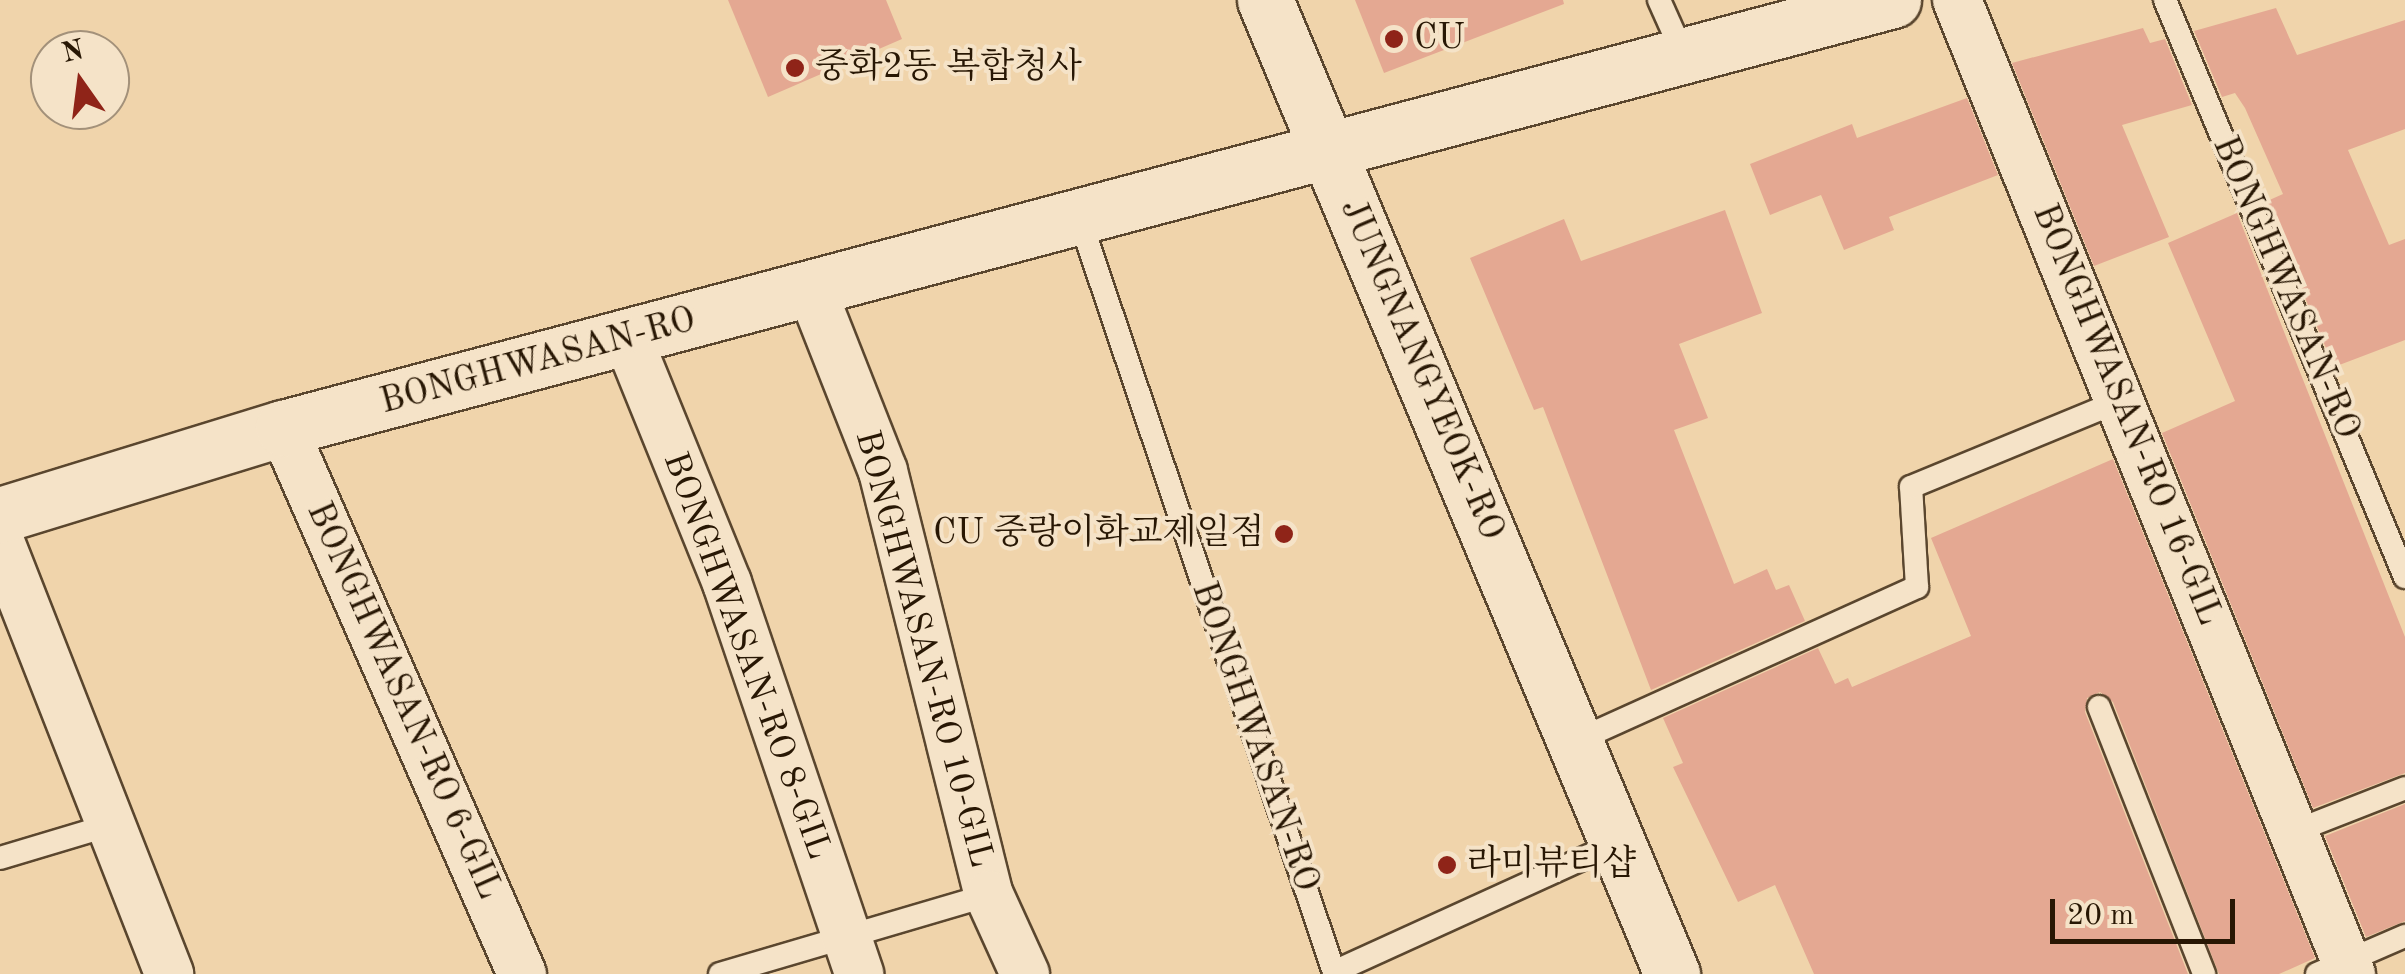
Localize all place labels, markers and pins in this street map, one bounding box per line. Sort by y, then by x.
place label: CU [1414,18,1465,60]
marker: CU [1383,28,1405,50]
place label: 중화2동 복합청사 [815,47,1082,89]
marker: 중화2동 복합청사 [784,57,806,79]
place label: CU 중랑이화교제일점 [933,513,1264,555]
marker: CU 중랑이화교제일점 [1273,523,1295,545]
place label: 라미뷰티샵 [1467,844,1636,886]
marker: 라미뷰티샵 [1436,854,1458,876]

